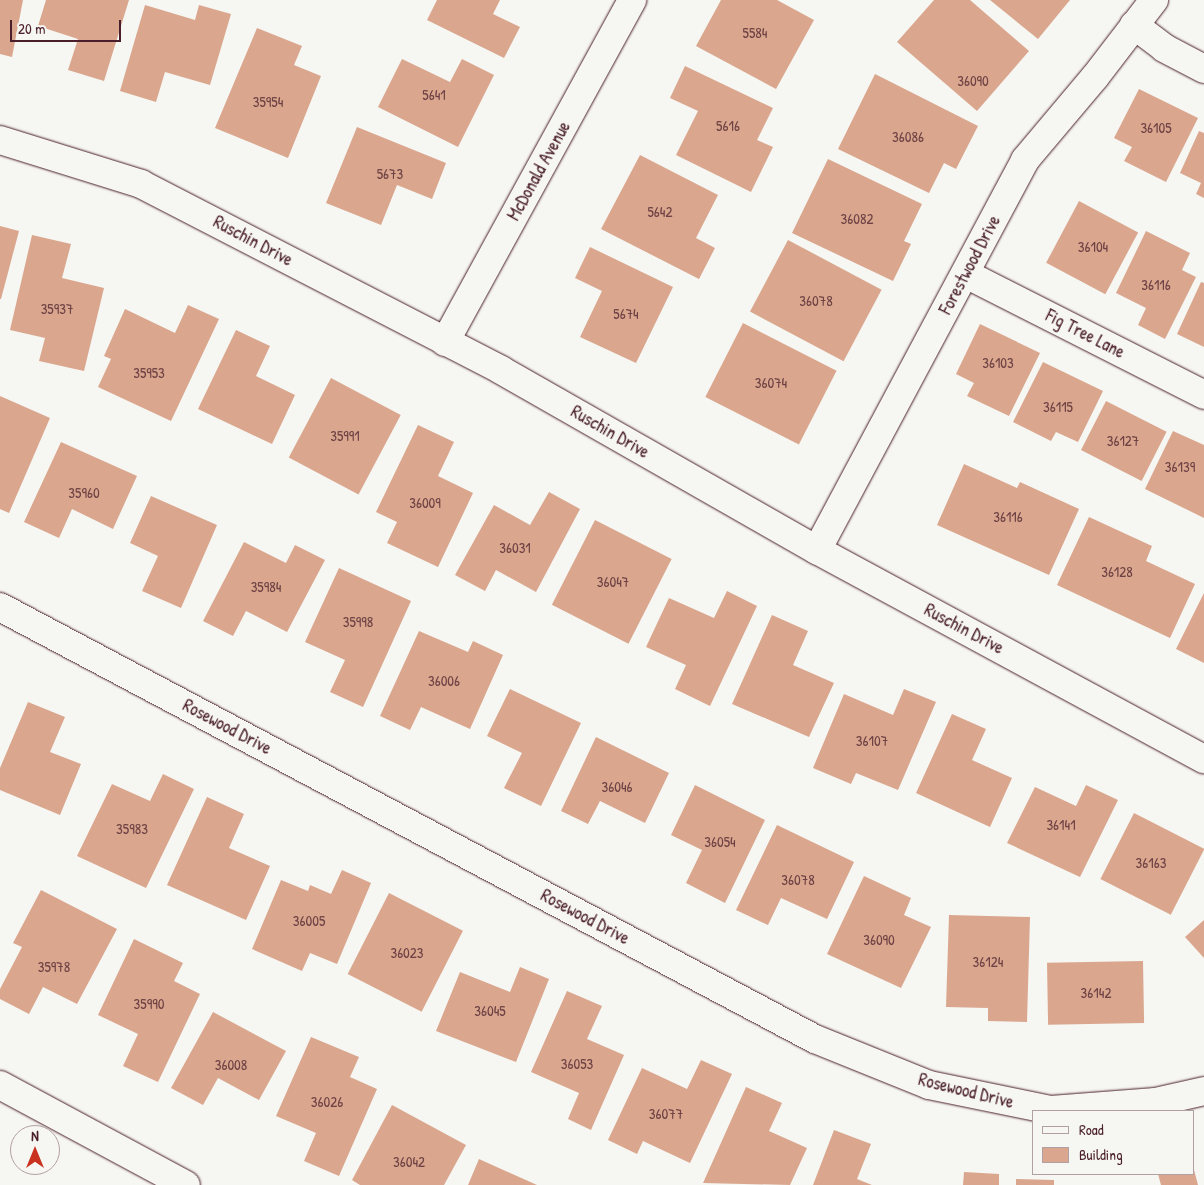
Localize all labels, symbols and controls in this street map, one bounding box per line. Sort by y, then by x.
scale bar [12,10,124,42]
text: 20 m [18,18,45,39]
house number: 5584 [743,24,767,42]
house number: 36090 [957,72,989,90]
house number: 5641 [422,86,446,104]
house number: 35954 [253,93,283,111]
house number: 5616 [716,117,740,135]
street label: McDonald Avenue [503,118,575,224]
house number: 36105 [1140,119,1172,137]
house number: 36086 [892,128,924,146]
house number: 5673 [377,165,403,183]
house number: 5642 [648,203,672,221]
house number: 36082 [841,210,873,228]
street label: Ruschin Drive [210,211,296,271]
street label: Forestwood Drive [935,212,1005,318]
house number: 36104 [1078,238,1108,256]
house number: 36116 [1141,276,1171,294]
house number: 36078 [799,292,833,310]
house number: 35937 [41,300,73,318]
house number: 5674 [613,305,639,323]
street label: Fig Tree Lane [1042,305,1128,363]
house number: 36103 [982,354,1014,372]
house number: 35953 [133,364,165,382]
house number: 36074 [755,374,787,392]
house number: 36115 [1043,398,1073,416]
street label: Ruschin Drive [567,401,653,463]
house number: 35991 [330,427,360,445]
house number: 36127 [1107,432,1139,450]
house number: 36139 [1165,458,1195,476]
house number: 35960 [68,484,100,502]
house number: 36009 [409,494,441,512]
house number: 36116 [993,508,1023,526]
house number: 36031 [499,539,531,557]
house number: 36128 [1101,563,1133,581]
house number: 36047 [597,573,629,591]
house number: 35984 [251,578,281,596]
street label: Ruschin Drive [921,599,1007,659]
house number: 35998 [343,613,373,631]
house number: 36006 [428,672,460,690]
street label: Rosewood Drive [179,695,275,759]
house number: 36107 [856,732,888,750]
house number: 36046 [601,778,633,796]
house number: 36141 [1046,816,1076,834]
house number: 35983 [116,820,148,838]
house number: 36054 [704,833,736,851]
house number: 36163 [1136,854,1166,872]
house number: 36078 [781,871,815,889]
street label: Rosewood Drive [537,885,633,949]
house number: 36005 [293,912,325,930]
house number: 36090 [863,931,895,949]
house number: 36023 [390,944,424,962]
house number: 36124 [973,953,1003,971]
house number: 35978 [38,958,70,976]
house number: 36142 [1081,984,1111,1002]
house number: 35990 [134,995,164,1013]
house number: 36045 [474,1002,506,1020]
house number: 36053 [561,1055,593,1073]
house number: 36008 [215,1056,247,1074]
street label: Rosewood Drive [916,1069,1016,1113]
house number: 36026 [311,1093,343,1111]
house number: 36077 [649,1105,683,1123]
legend [1032,1110,1194,1175]
text: Road [1079,1119,1104,1140]
north arrow [10,1125,60,1175]
text: N [31,1126,39,1145]
text: Building [1079,1144,1123,1165]
house number: 36042 [393,1153,425,1171]

